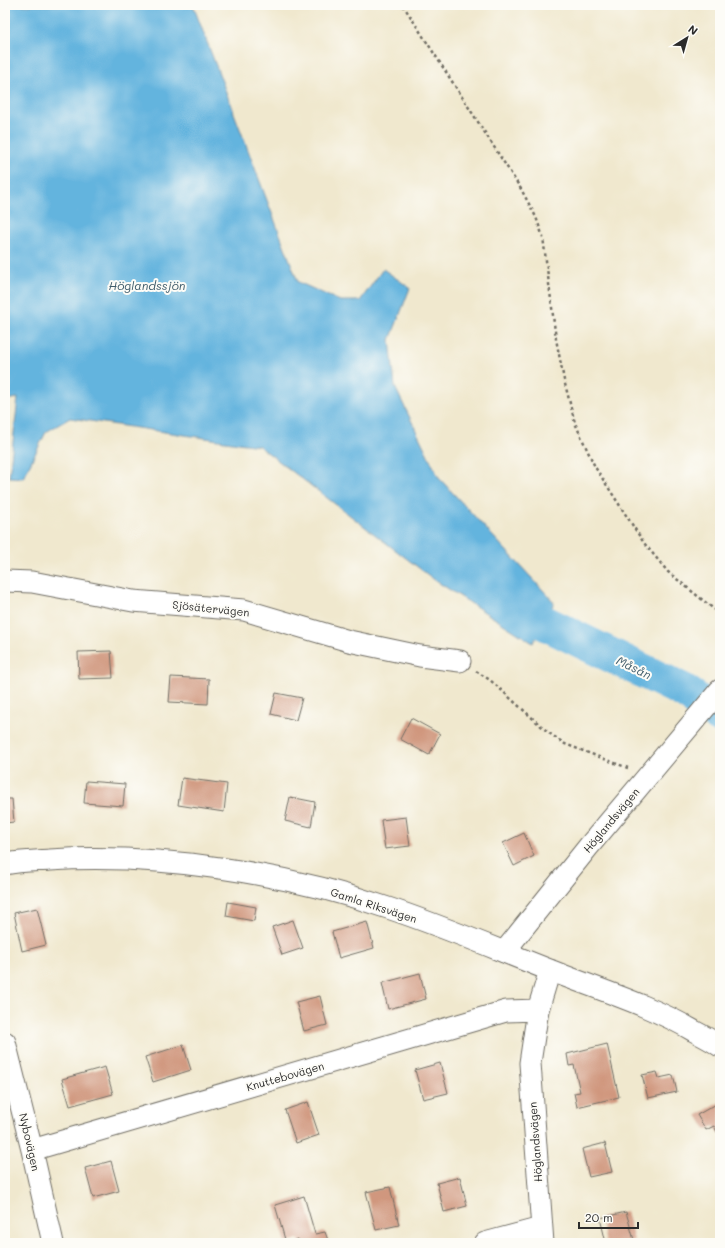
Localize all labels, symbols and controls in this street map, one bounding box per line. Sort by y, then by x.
north arrow [667,18,707,58]
text: N [685,21,701,38]
water label: Höglandssjön [109,277,186,293]
street label: Sjösätervägen [172,597,250,619]
water label: Måsån [614,652,654,682]
street label: Höglandsvägen [579,784,643,856]
street label: Gamla Riksvägen [329,884,419,926]
street label: Knuttebovägen [244,1058,326,1094]
street label: Höglandsvägen [525,1101,545,1183]
street label: Nybovägen [16,1112,44,1172]
scale bar [579,1204,638,1230]
text: 20 m [585,1209,613,1225]

